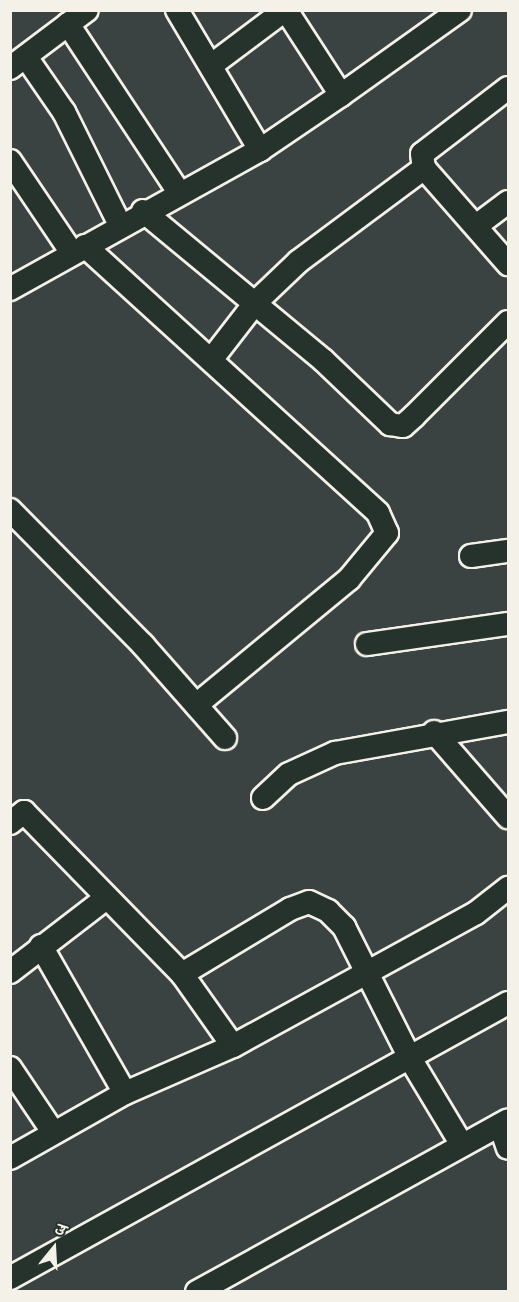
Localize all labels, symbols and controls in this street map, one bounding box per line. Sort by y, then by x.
text: उ [51,1217,68,1244]
north arrow [24,1218,84,1278]

